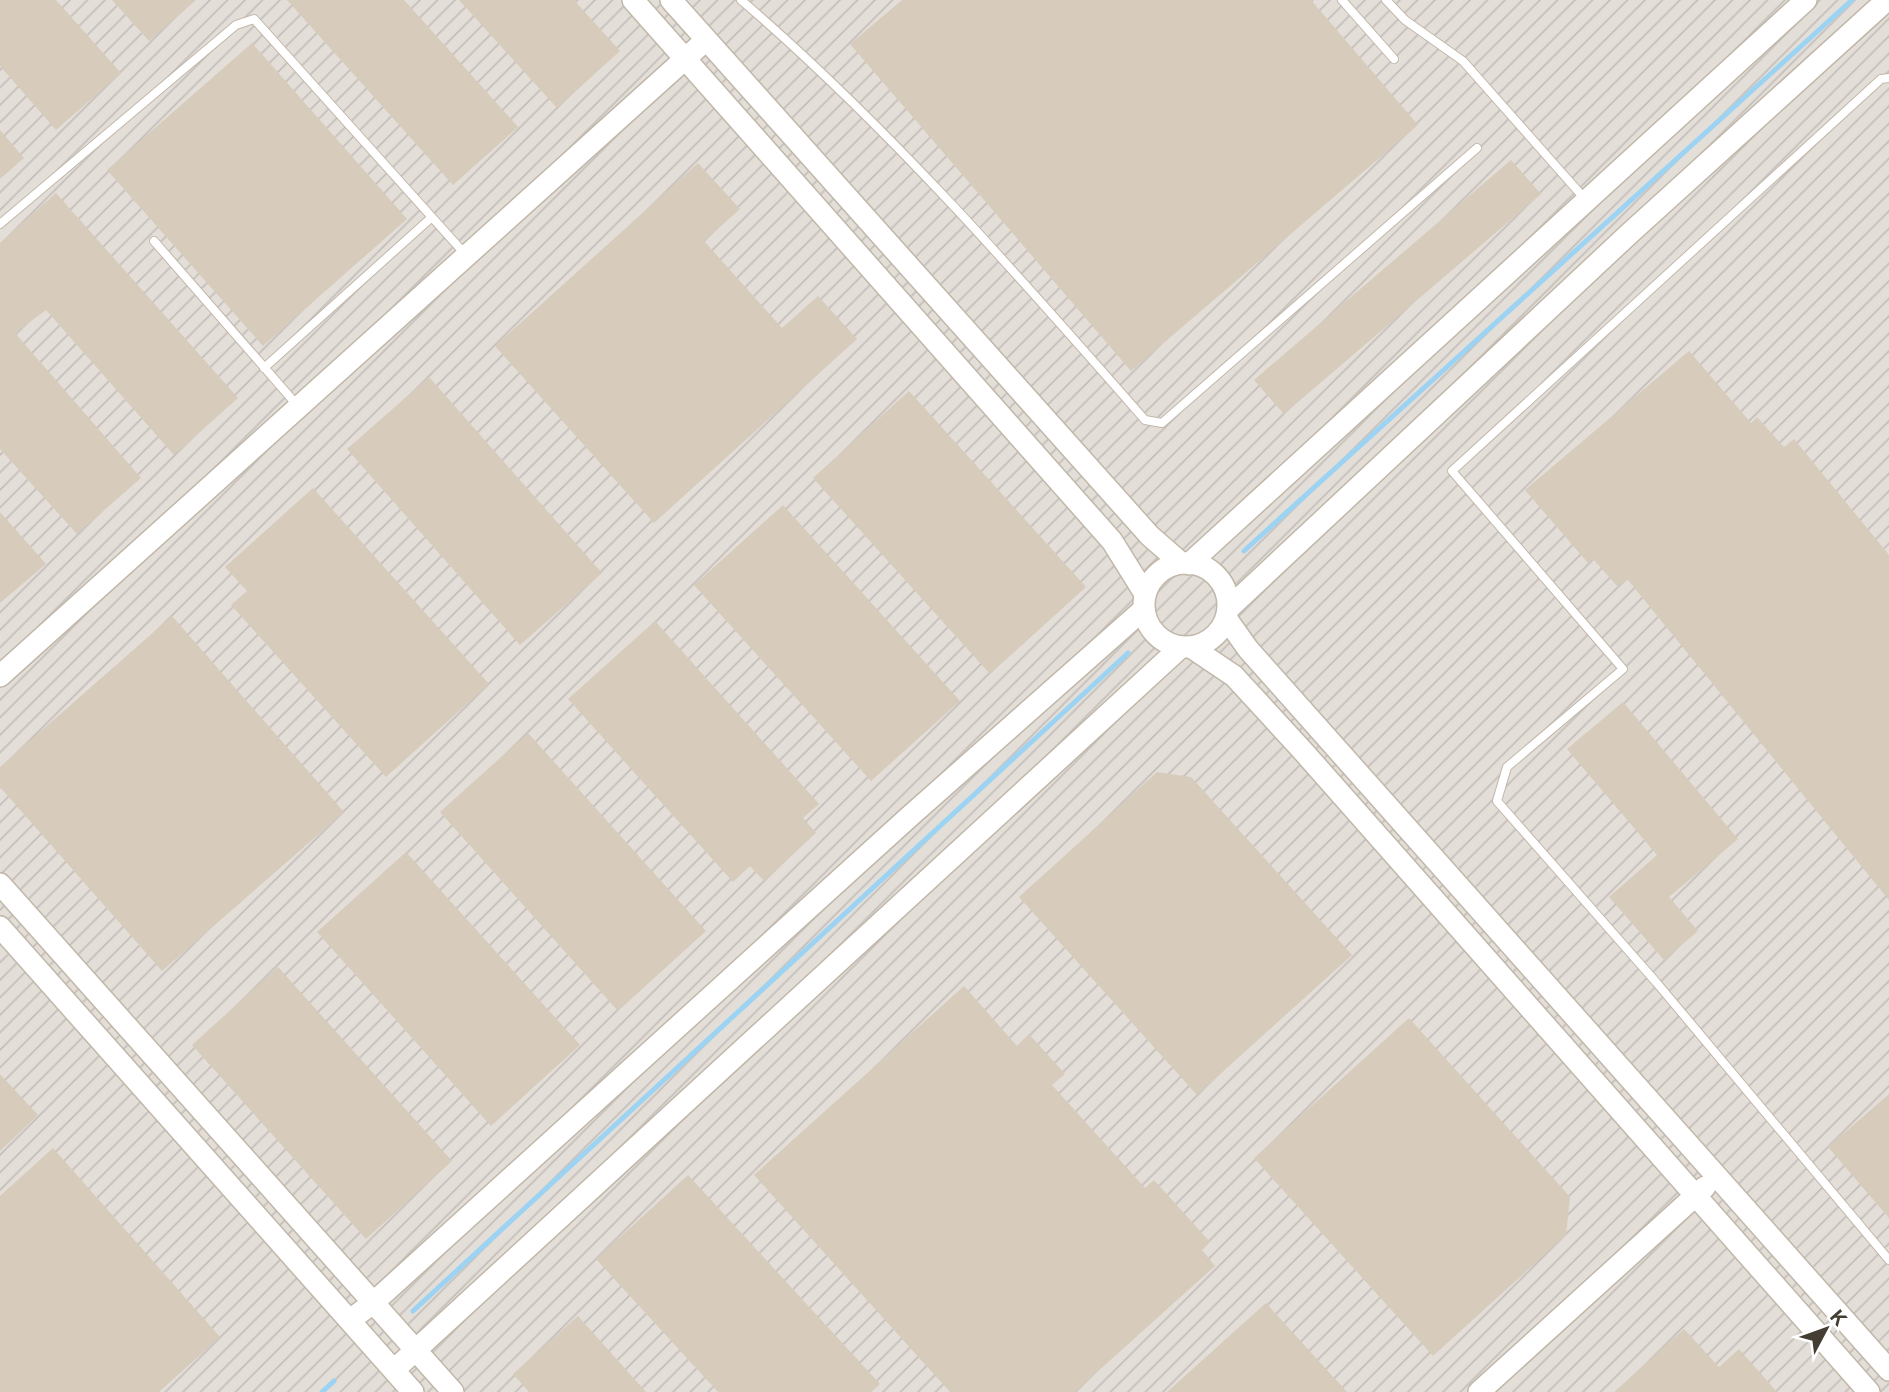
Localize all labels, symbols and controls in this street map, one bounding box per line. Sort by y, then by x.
north arrow [1791,1294,1861,1364]
text: K [1825,1305,1852,1331]

